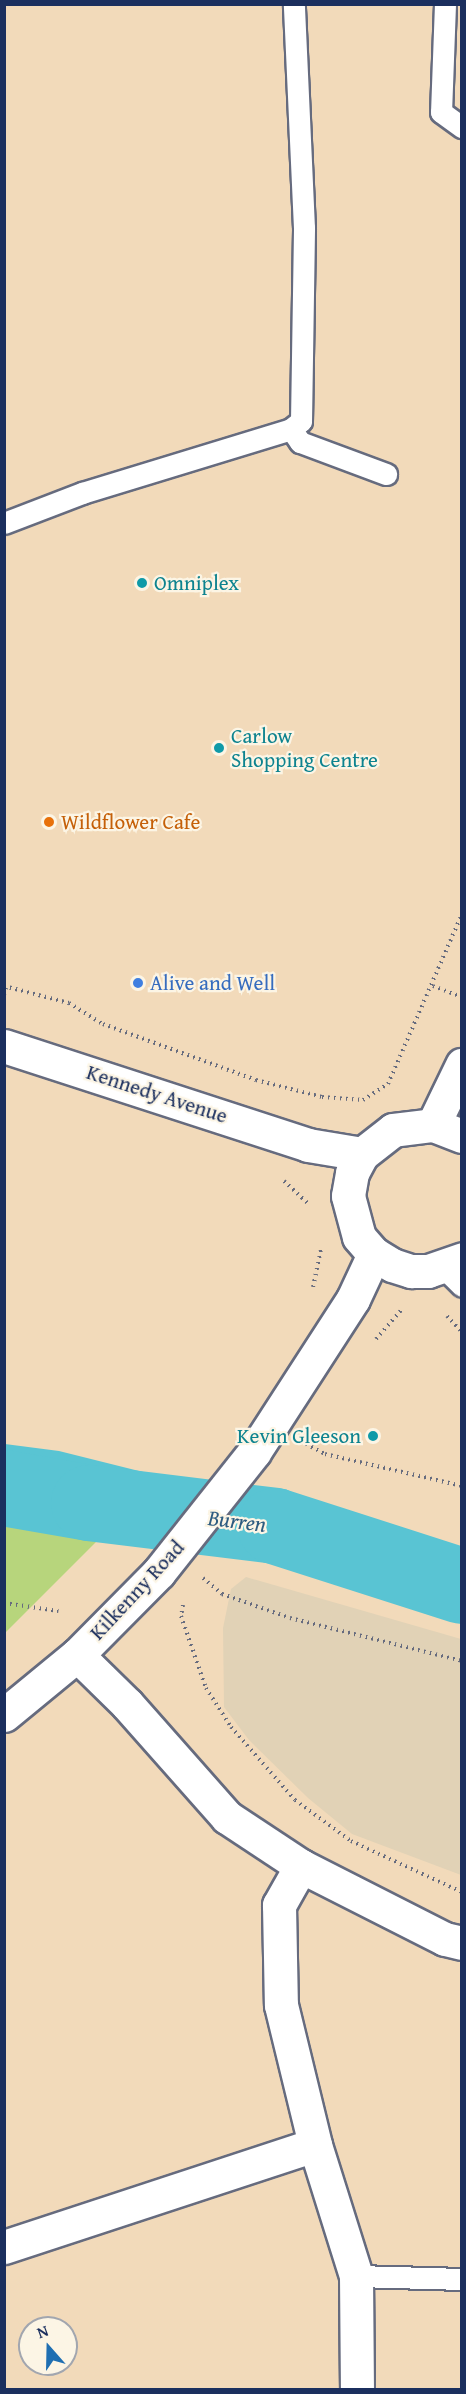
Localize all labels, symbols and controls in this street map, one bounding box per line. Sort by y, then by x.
place label: Omniplex [154,570,239,596]
marker: Omniplex [135,576,149,590]
place label: Carlow Shopping Centre [231,723,378,773]
marker: Carlow Shopping Centre [212,741,226,755]
place label: Wildflower Cafe [61,809,200,835]
marker: Wildflower Cafe [42,815,56,829]
place label: Alive and Well [150,970,275,996]
marker: Alive and Well [131,976,145,990]
street label: Kennedy Avenue [83,1059,231,1129]
place label: Kevin Gleeson [237,1423,361,1449]
marker: Kevin Gleeson [366,1429,380,1443]
water label: Burren [206,1504,268,1538]
street label: Kilkenny Road [85,1535,189,1645]
north arrow [18,2316,78,2376]
text: N [33,2318,52,2344]

